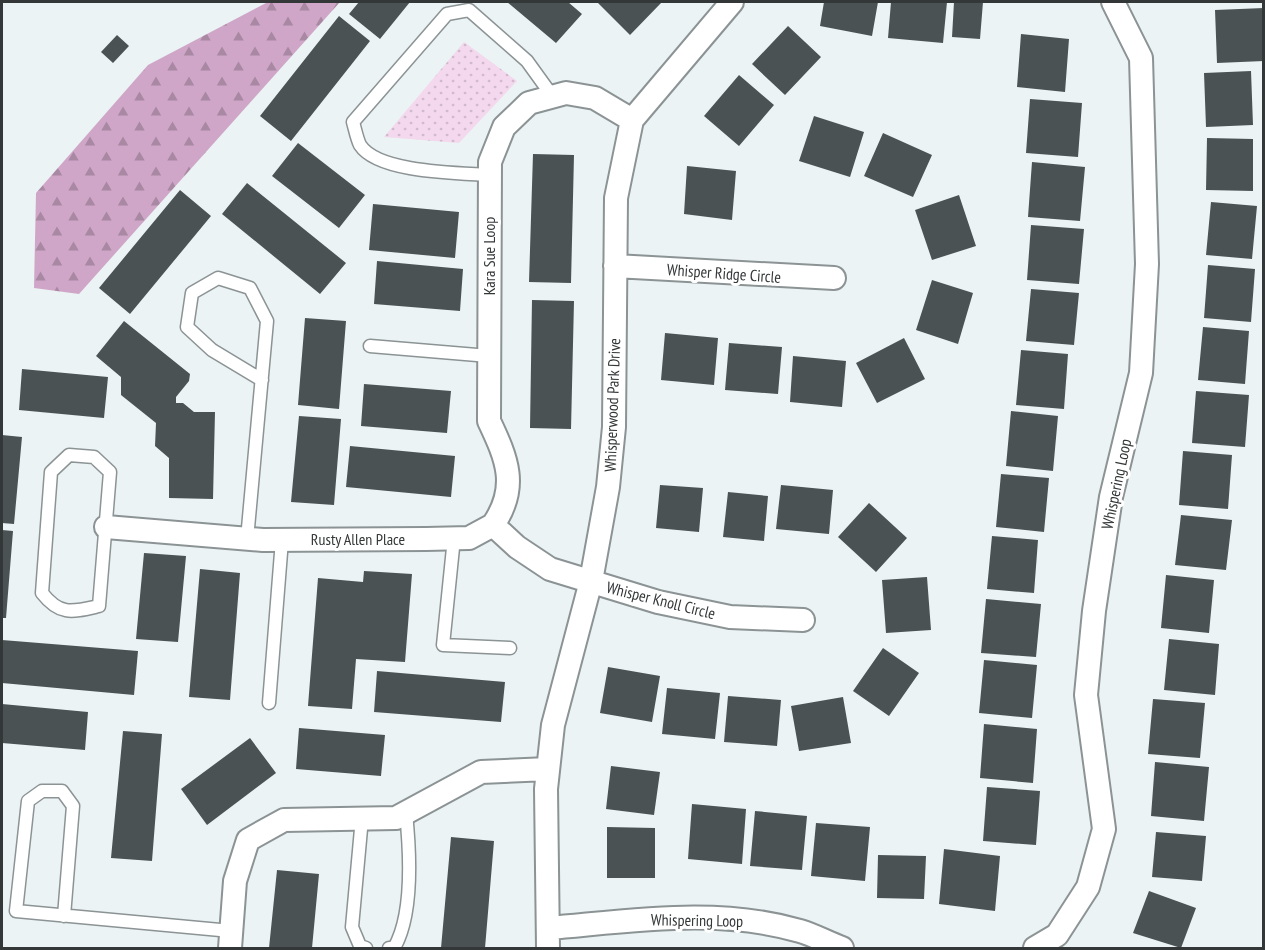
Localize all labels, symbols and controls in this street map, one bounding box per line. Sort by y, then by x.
street label: Kara Sue Loop [479,217,499,295]
street label: Whisper Ridge Circle [666,259,782,287]
street label: Whisperwood Park Drive [600,338,624,472]
street label: Whispering Loop [1097,437,1135,531]
street label: Rusty Allen Place [311,529,405,549]
street label: Whisper Knoll Circle [604,577,718,623]
street label: Whispering Loop [651,909,743,931]

